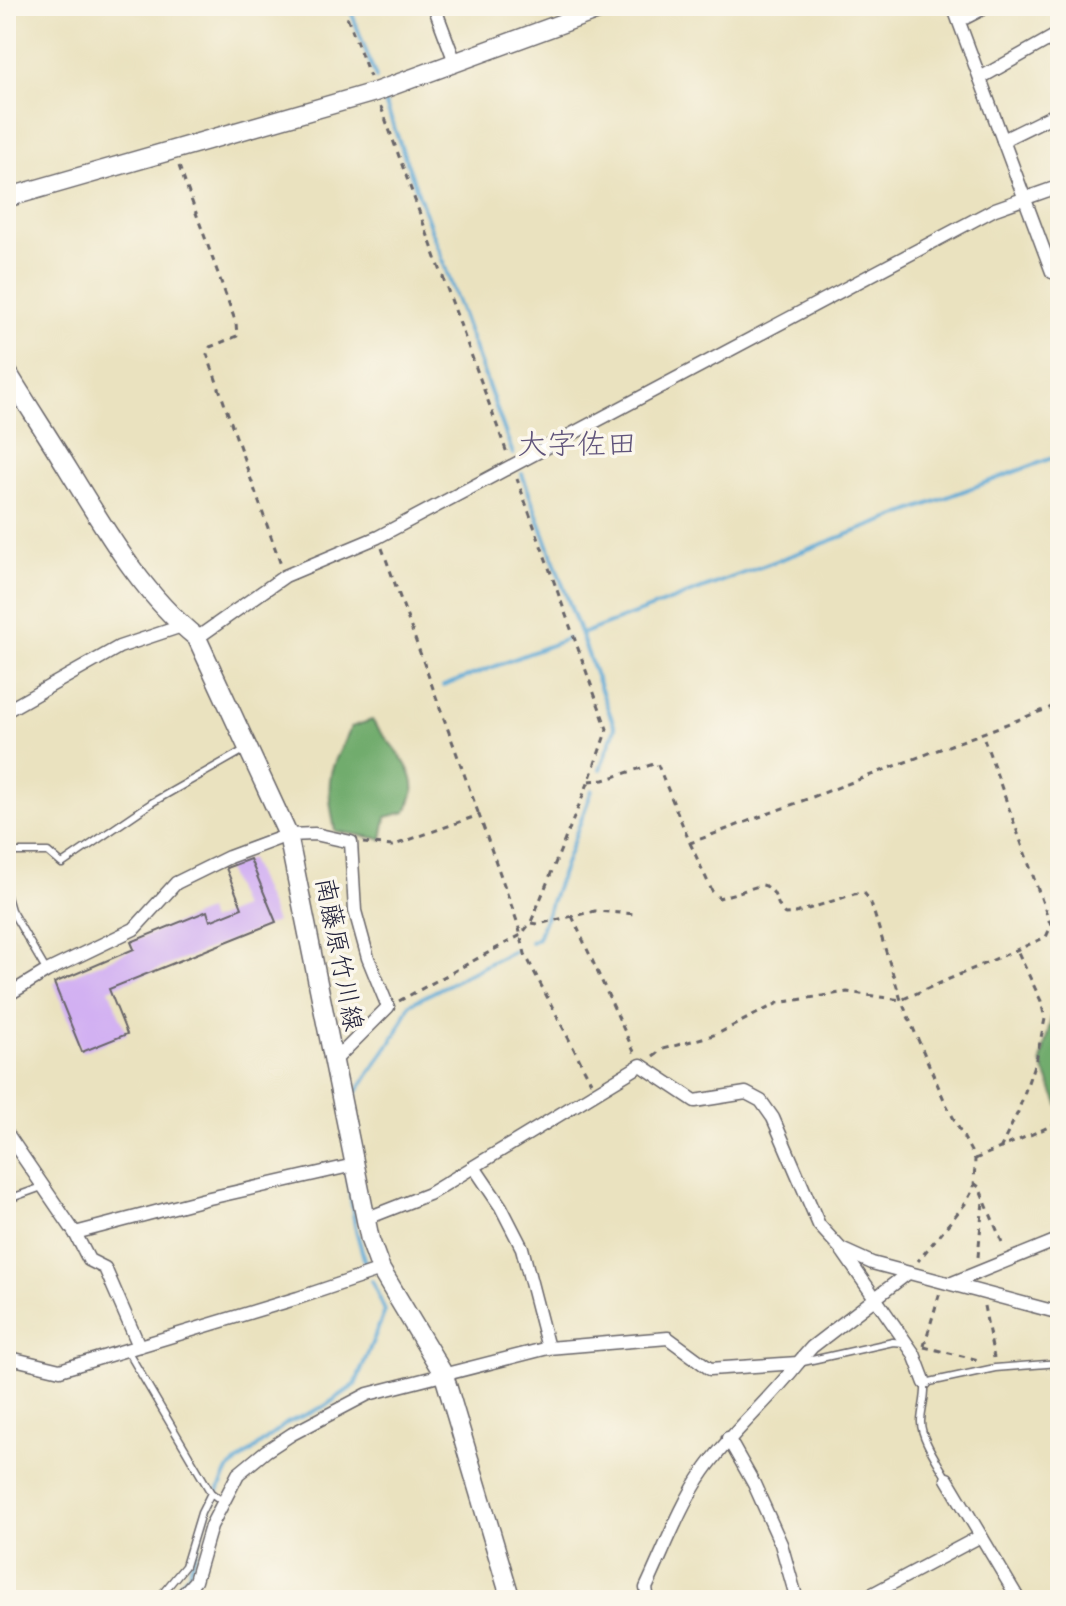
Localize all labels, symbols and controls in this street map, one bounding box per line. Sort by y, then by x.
district label: 大字佐田 [517,422,637,462]
street label: 南藤原竹川線 [309,874,373,1034]

